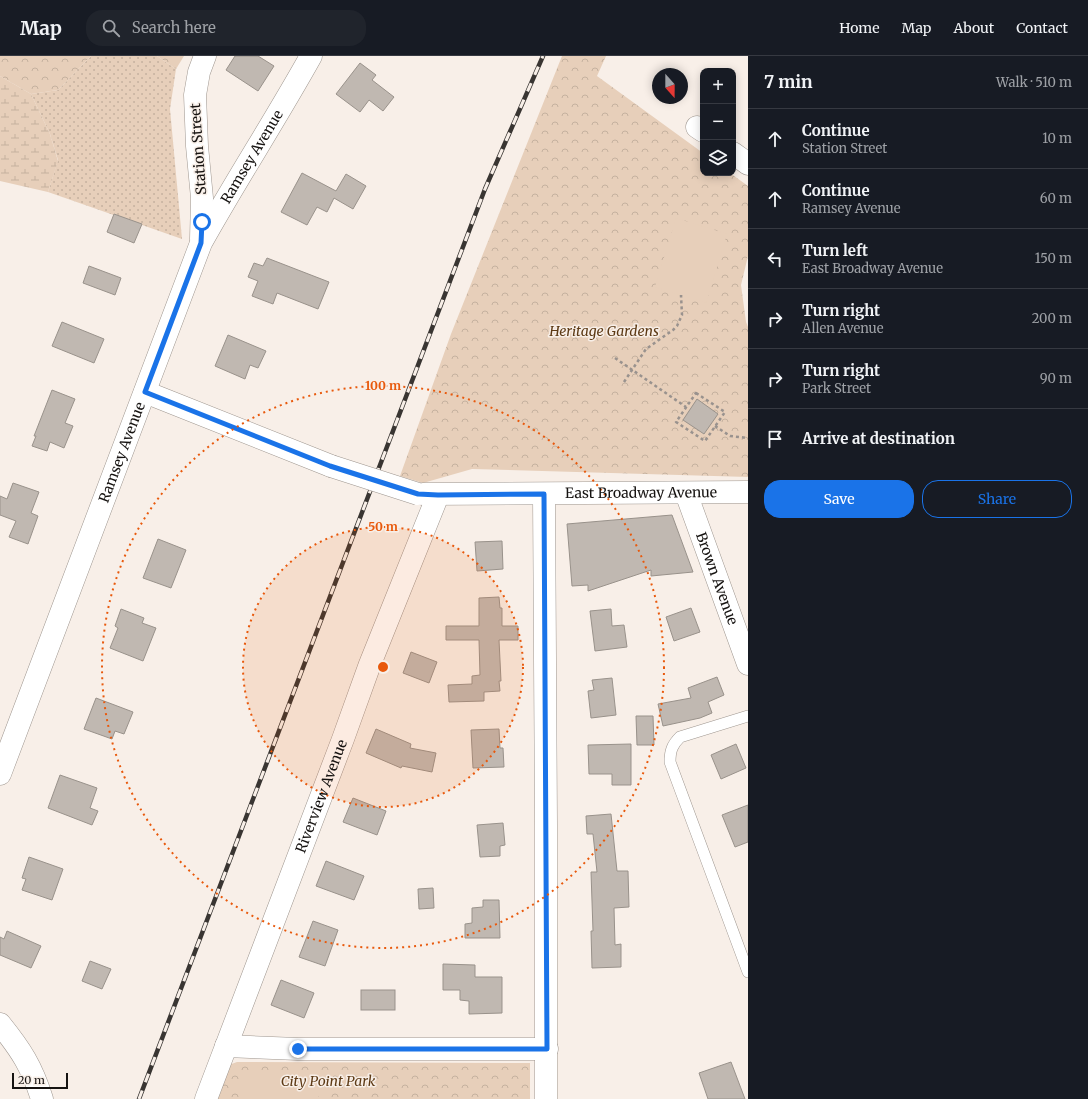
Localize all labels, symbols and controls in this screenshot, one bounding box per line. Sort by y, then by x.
search box [86,10,366,46]
text: Map [20,16,62,40]
icon: search [100,17,122,39]
text: Search here [132,18,216,37]
text: Home [839,19,880,37]
text: Map [902,19,931,37]
text: About [953,19,994,37]
text: Contact [1016,19,1068,37]
north arrow [652,68,688,104]
map controls [700,68,736,176]
button: + [700,68,736,104]
text: 7 min [764,71,813,93]
text: Walk · 510 m [996,74,1072,91]
street label: Station Street [186,102,210,196]
button: − [700,104,736,140]
street label: Ramsey Avenue [217,106,287,207]
text: Continue [802,121,870,140]
icon: ahead [764,128,786,150]
text: 10 m [1042,130,1072,147]
button: layers [700,140,736,176]
text: Station Street [802,140,887,157]
text: Continue [802,181,870,200]
icon: ahead [764,188,786,210]
text: 60 m [1040,190,1072,207]
text: Ramsey Avenue [802,200,900,217]
route start [193,213,211,231]
text: Turn left [802,241,868,260]
icon: left [764,248,786,270]
text: 150 m [1035,250,1072,267]
text: East Broadway Avenue [802,260,943,277]
text: Turn right [802,301,880,320]
icon: right [764,308,786,330]
text: 200 m [1032,310,1072,327]
text: Allen Avenue [802,320,884,337]
park label: Heritage Gardens [548,322,659,340]
text: Turn right [802,361,880,380]
icon: right [764,368,786,390]
text: 90 m [1040,370,1072,387]
text: 100 m [365,378,401,393]
text: Park Street [802,380,871,397]
street label: Ramsey Avenue [95,399,149,505]
icon: arrive [764,428,786,450]
text: Arrive at destination [802,429,955,448]
button: Save [764,480,914,518]
button: Share [922,480,1072,518]
street label: East Broadway Avenue [565,483,717,502]
text: 50 m [368,519,398,534]
street label: Brown Avenue [692,530,742,627]
centre of rings [376,660,390,674]
street label: Riverview Avenue [291,737,351,856]
route end [289,1040,307,1058]
scale bar [12,1071,68,1090]
park label: City Point Park [281,1072,376,1090]
text: 20 m [18,1073,45,1087]

